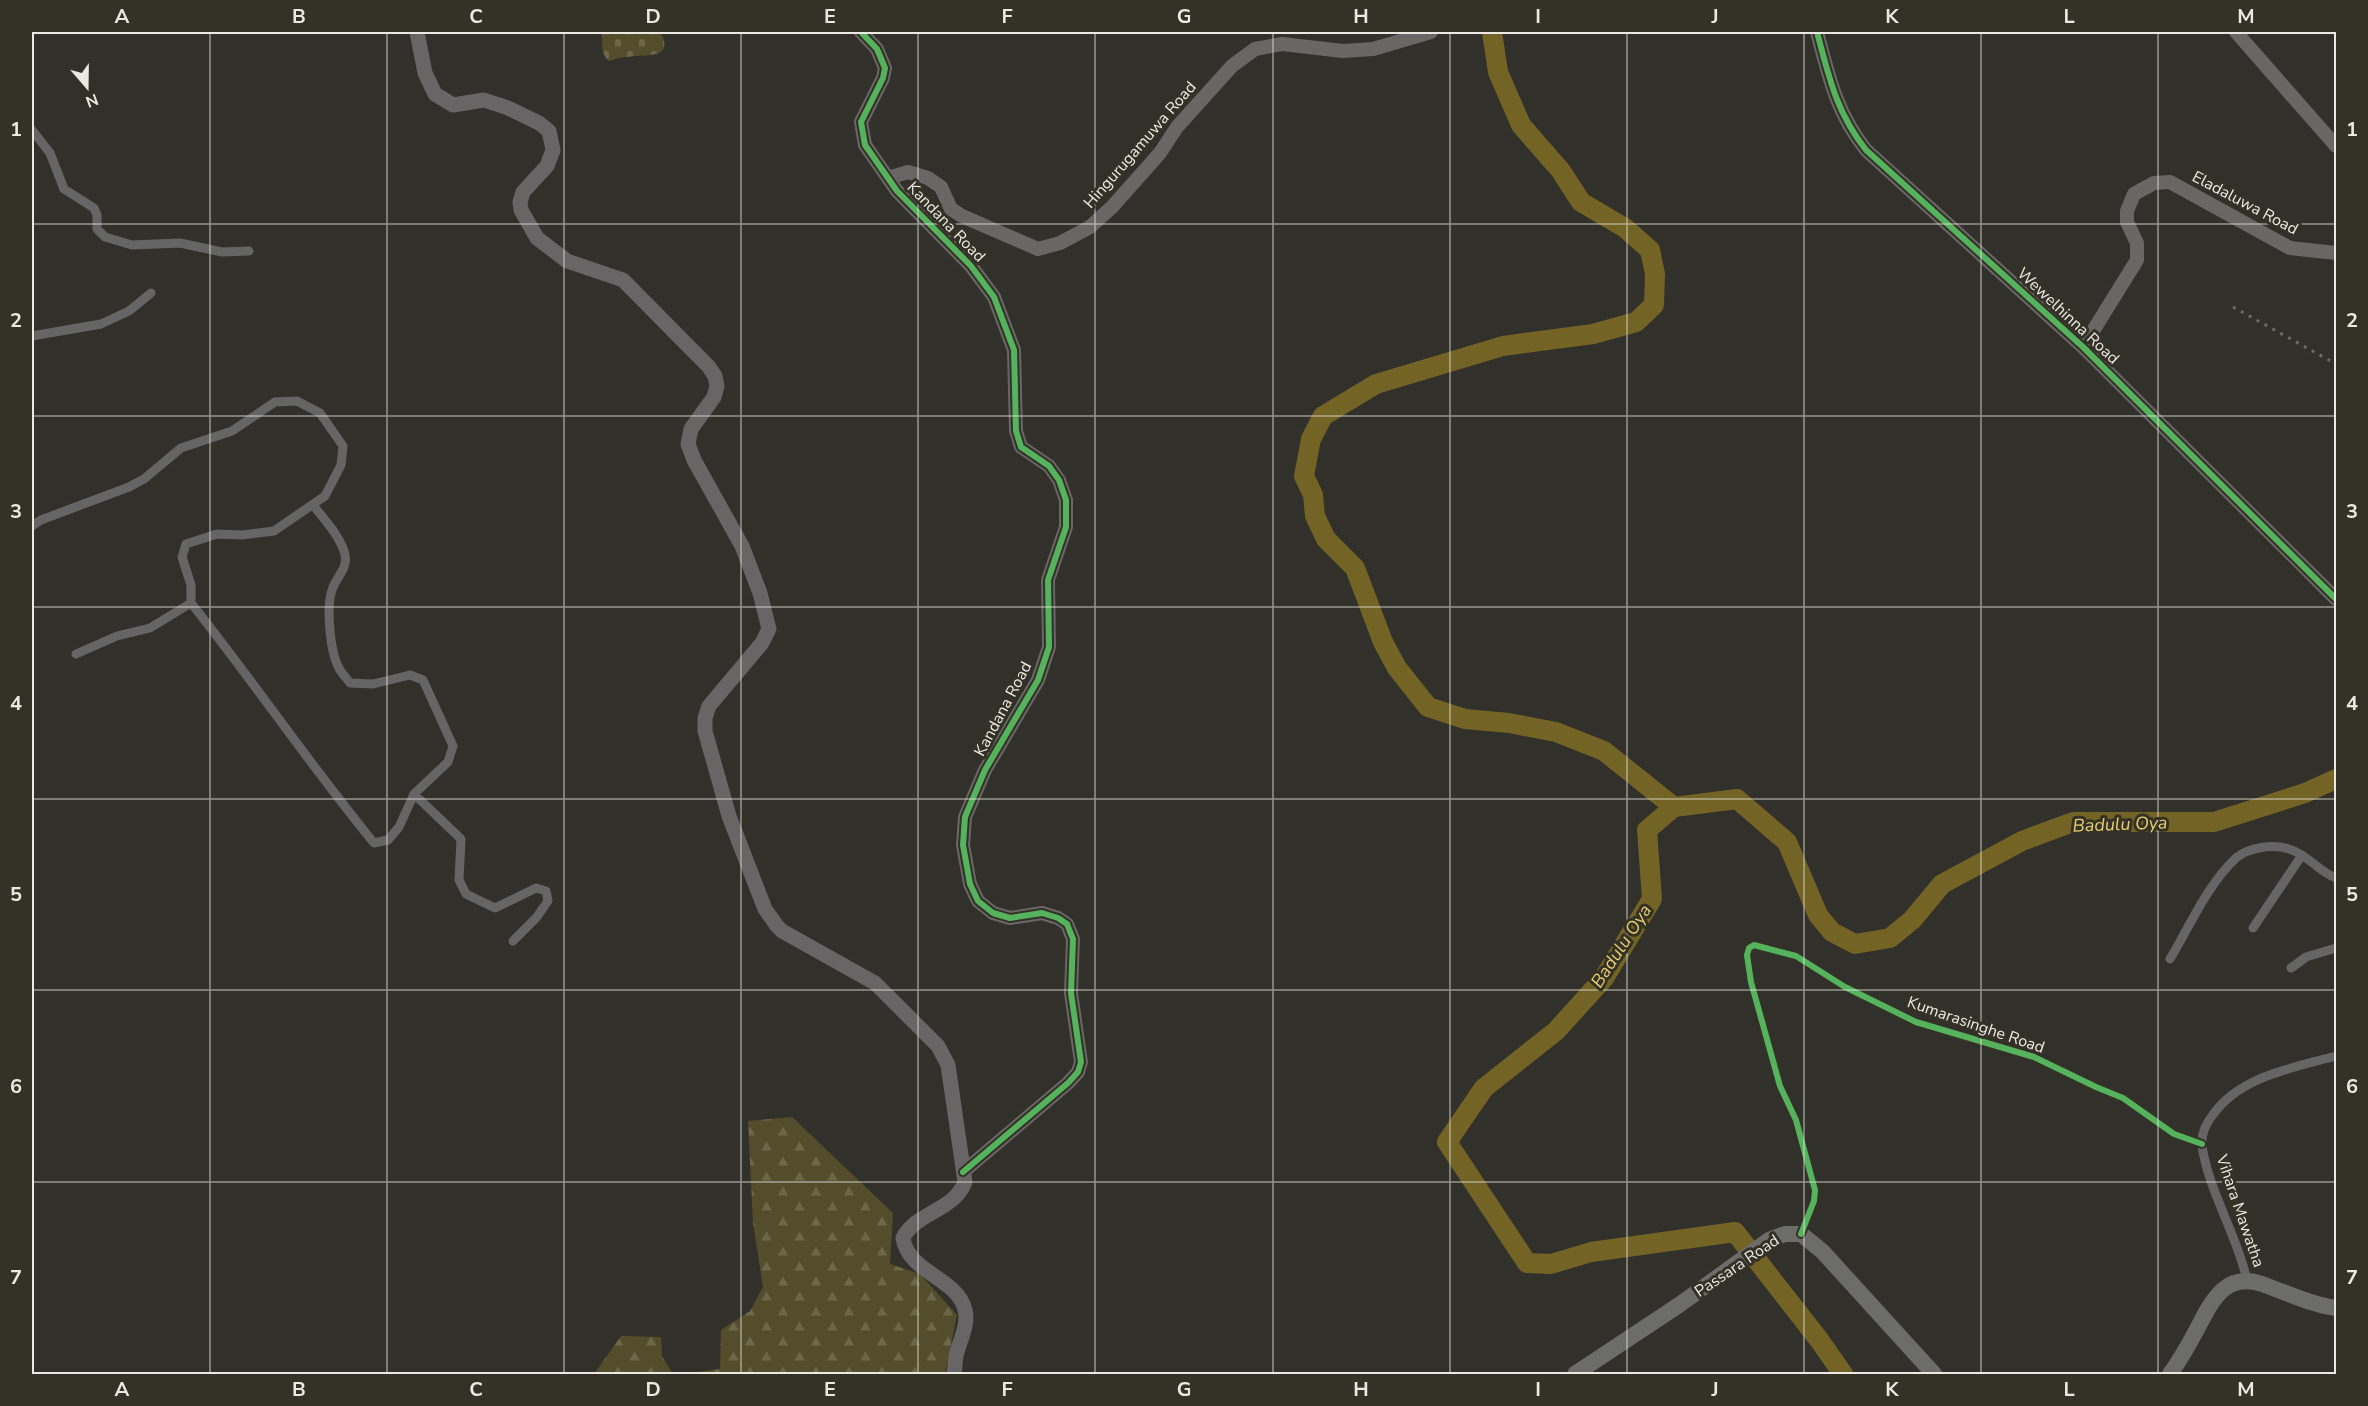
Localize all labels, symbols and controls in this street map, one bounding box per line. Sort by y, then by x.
text: A [115,3,130,30]
text: B [292,3,306,30]
text: C [469,3,483,30]
text: D [645,3,661,30]
text: E [824,3,836,30]
text: F [1001,3,1013,30]
text: G [1177,3,1191,30]
text: H [1353,3,1369,30]
text: I [1535,3,1541,30]
text: J [1710,3,1719,30]
text: K [1885,3,1899,30]
text: L [2063,3,2075,30]
text: M [2237,3,2255,30]
north arrow [57,57,117,117]
street label: Hingurugamuwa Road [1079,77,1201,213]
text: N [82,88,101,113]
text: 1 [10,116,22,143]
text: 1 [2346,116,2358,143]
street label: Eladaluwa Road [2188,166,2302,240]
street label: Kandana Road [902,177,990,267]
street label: Wewelhinna Road [2012,263,2124,369]
text: 2 [10,307,22,334]
text: 2 [2346,307,2358,334]
text: 3 [10,498,22,525]
text: 3 [2346,498,2358,525]
street label: Kandana Road [969,658,1037,760]
text: 4 [10,690,22,717]
text: 4 [2346,690,2358,717]
water label: Badulu Oya [2072,810,2168,838]
text: 5 [10,881,22,908]
text: 5 [2346,881,2358,908]
water label: Badulu Oya [1585,900,1657,992]
street label: Kumarasinghe Road [1904,991,2048,1059]
text: 6 [10,1073,22,1100]
text: 6 [2346,1073,2358,1100]
street label: Vihara Mawatha [2210,1151,2270,1270]
street label: Passara Road [1690,1230,1784,1302]
text: 7 [10,1264,22,1291]
text: 7 [2346,1264,2358,1291]
text: A [115,1376,130,1403]
text: B [292,1376,306,1403]
text: C [469,1376,483,1403]
text: D [645,1376,661,1403]
text: E [824,1376,836,1403]
text: F [1001,1376,1013,1403]
text: G [1177,1376,1191,1403]
text: H [1353,1376,1369,1403]
text: I [1535,1376,1541,1403]
text: J [1710,1376,1719,1403]
text: K [1885,1376,1899,1403]
text: L [2063,1376,2075,1403]
text: M [2237,1376,2255,1403]

